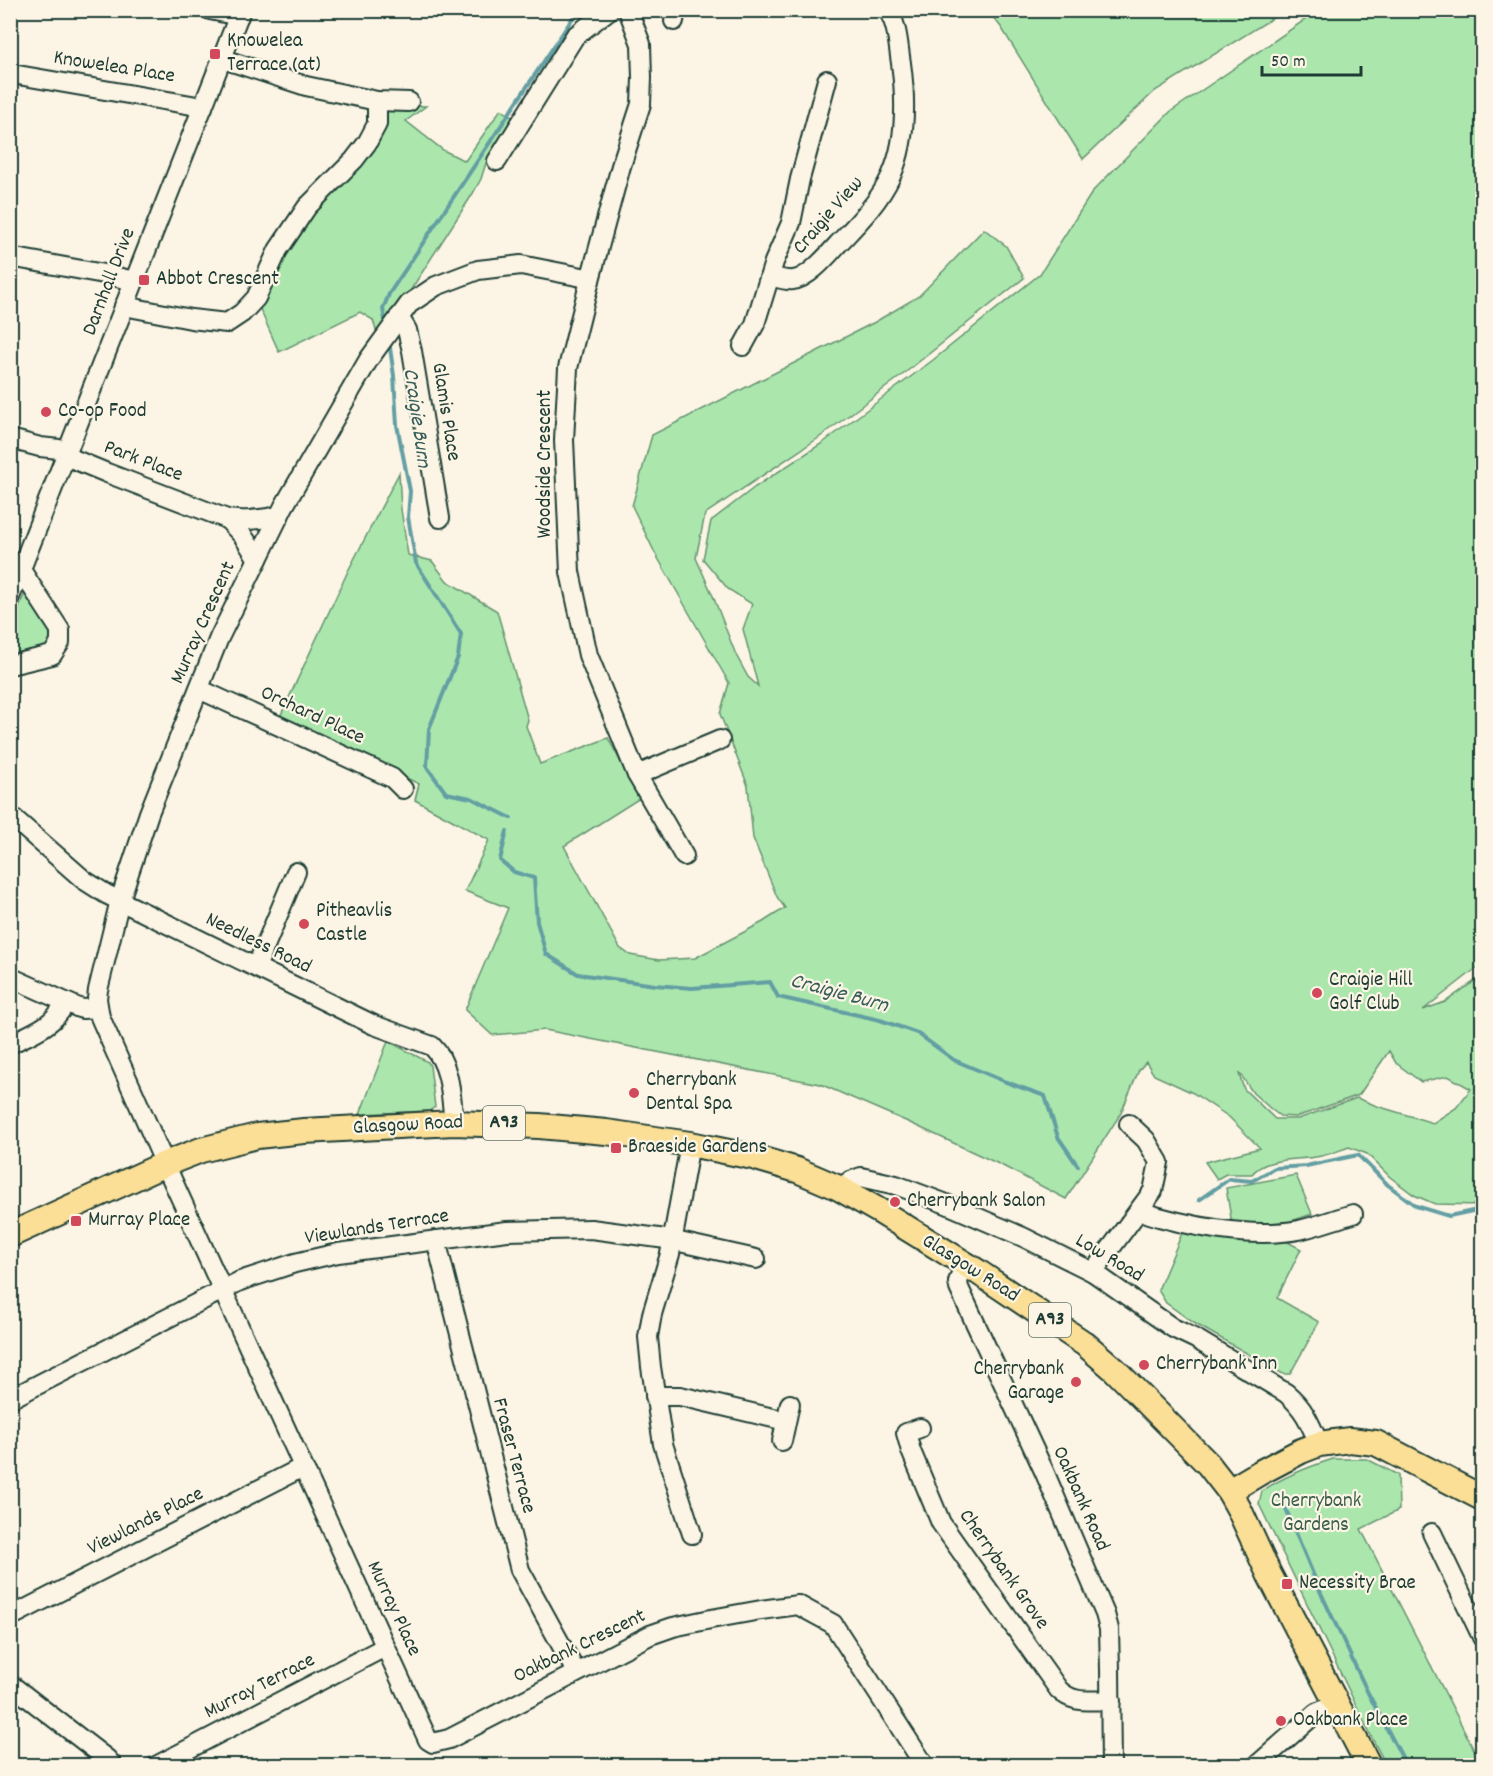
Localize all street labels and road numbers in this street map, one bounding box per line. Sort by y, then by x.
street label: Knowelea Place [51,44,177,92]
street label: Craigie View [786,170,872,262]
street label: Darnhall Drive [76,224,144,340]
street label: Glamis Place [422,361,468,463]
street label: Woodside Crescent [531,389,561,538]
street label: Park Place [99,433,187,491]
street label: Murray Crescent [164,557,245,689]
street label: Orchard Place [255,679,369,753]
street label: Needless Road [200,905,316,983]
road number: A93 [483,1106,525,1140]
street label: Glasgow Road [352,1108,464,1144]
street label: Viewlands Terrace [303,1202,451,1254]
street label: Glasgow Road [915,1227,1025,1311]
street label: Low Road [1069,1227,1149,1291]
road number: A93 [1029,1303,1071,1337]
street label: Fraser Terrace [483,1395,543,1517]
street label: Oakbank Road [1044,1442,1116,1556]
street label: Viewlands Place [83,1480,209,1564]
street label: Cherrybank Grove [950,1504,1056,1636]
street label: Murray Place [358,1556,428,1662]
street label: Oakbank Crescent [509,1602,651,1692]
street label: Murray Terrace [199,1646,321,1728]

